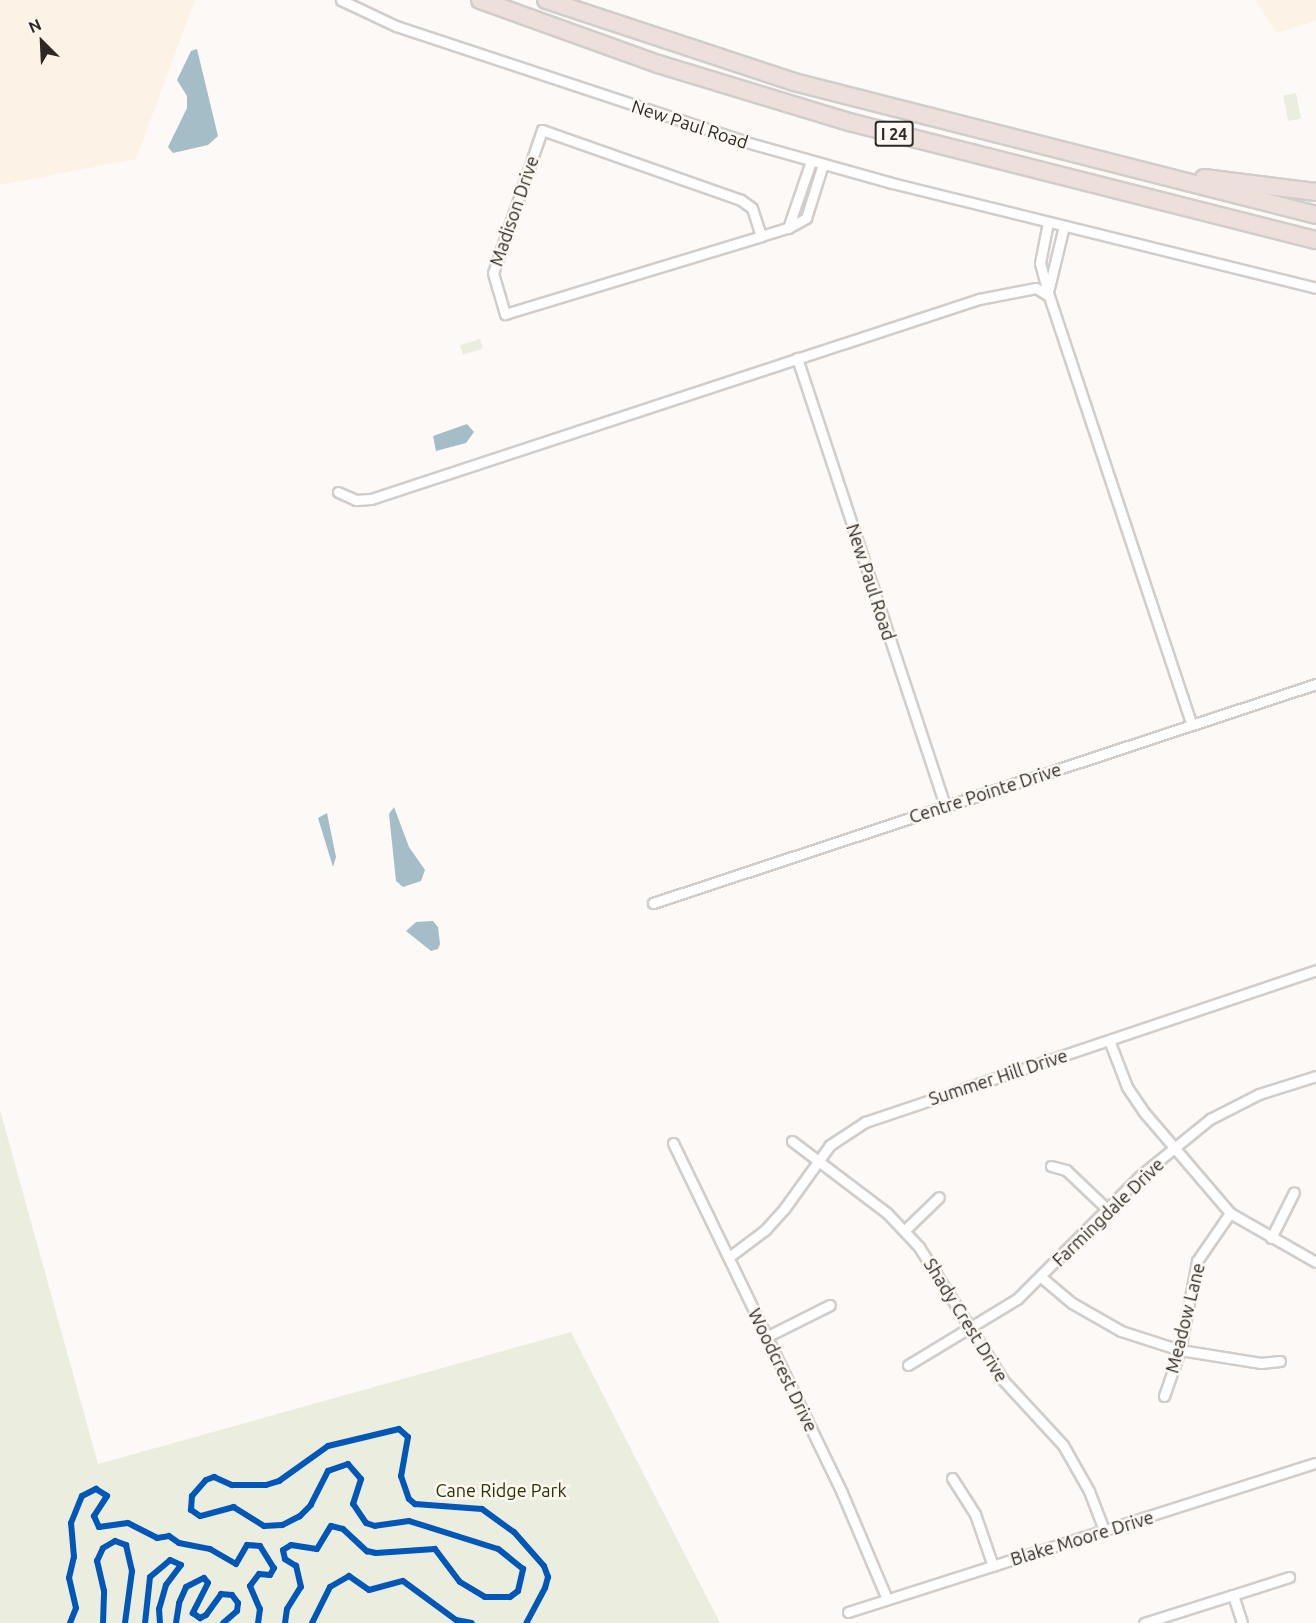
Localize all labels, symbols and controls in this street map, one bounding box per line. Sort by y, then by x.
north arrow [12,12,72,72]
text: N [26,15,44,36]
street label: New Paul Road [629,95,751,153]
road number: I 24 [874,121,914,147]
street label: Madison Drive [485,153,543,269]
street label: New Paul Road [842,521,900,643]
street label: Centre Pointe Drive [906,758,1064,828]
street label: Summer Hill Drive [926,1044,1070,1110]
street label: Farmingdale Drive [1048,1153,1168,1271]
street label: Shady Crest Drive [919,1254,1013,1386]
street label: Meadow Lane [1161,1261,1209,1375]
street label: Woodcrest Drive [744,1305,822,1435]
park label: Cane Ridge Park [436,1479,566,1501]
street label: Blake Moore Drive [1008,1506,1156,1570]

